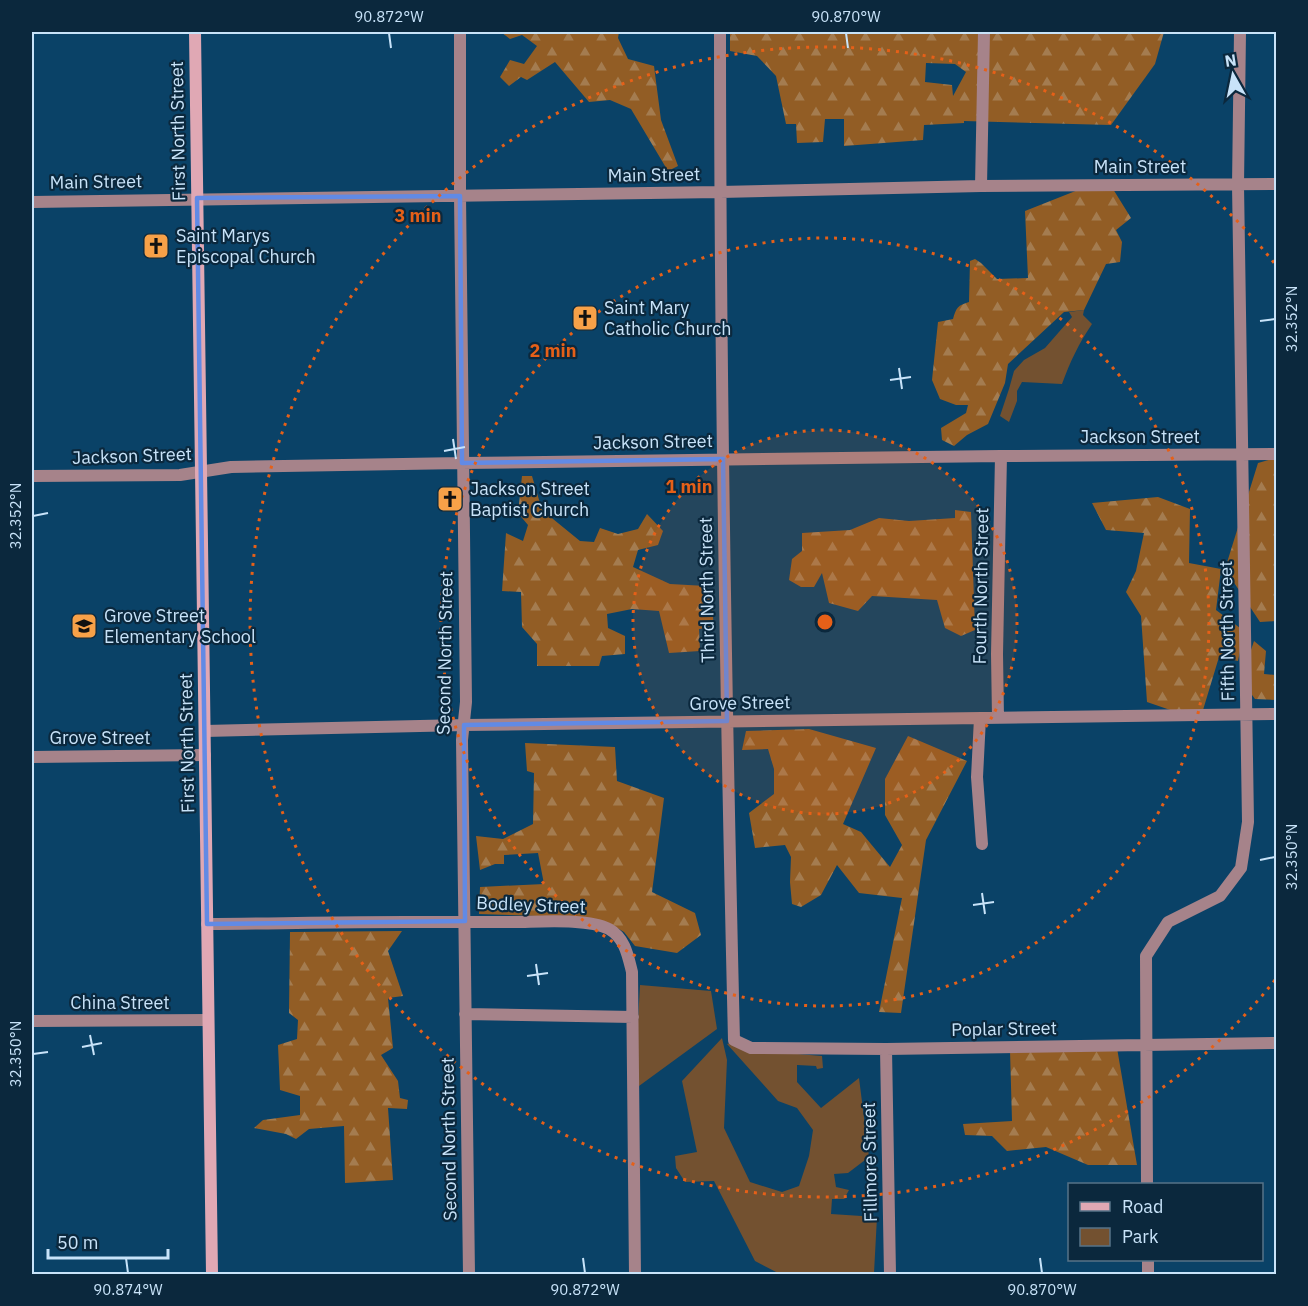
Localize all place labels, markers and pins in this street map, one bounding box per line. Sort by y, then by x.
place label: Saint Marys Episcopal Church [176,224,316,268]
church icon: Saint Marys Episcopal Church [141,231,171,261]
place label: Saint Mary Catholic Church [604,296,732,340]
church icon: Saint Mary Catholic Church [570,303,600,333]
place label: Jackson Street Baptist Church [470,477,590,521]
church icon: Jackson Street Baptist Church [435,484,465,514]
place label: Grove Street Elementary School [104,604,256,648]
school or university icon: Grove Street Elementary School [69,611,99,641]
centre of rings [815,612,835,632]

